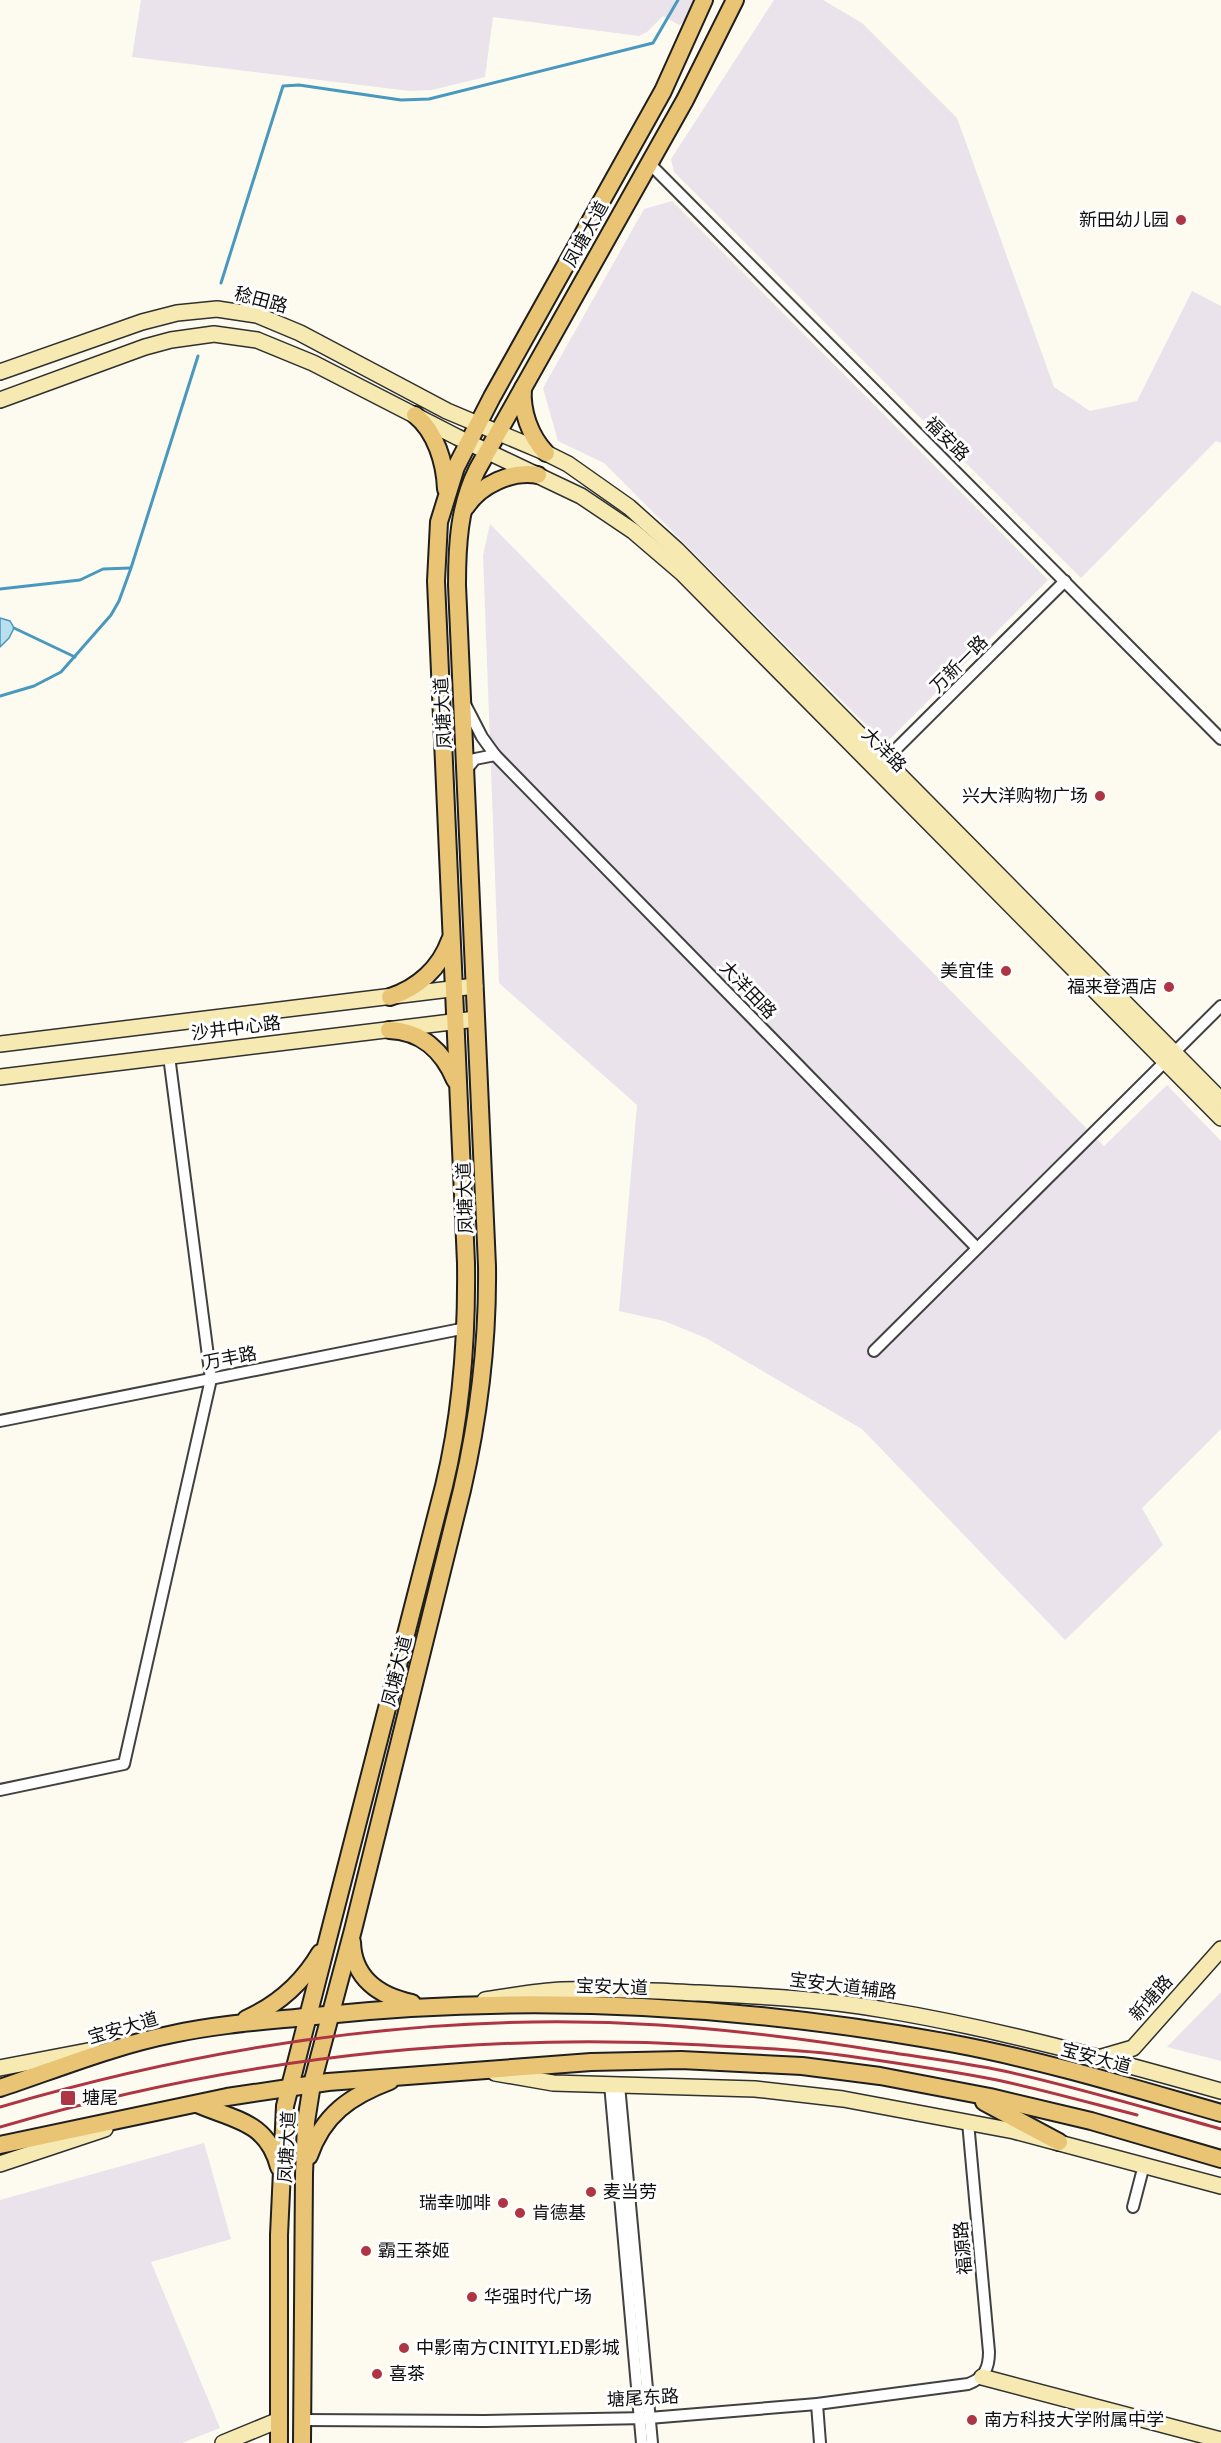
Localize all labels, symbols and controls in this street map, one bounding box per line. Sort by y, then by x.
street label: 凤塘大道 [557,196,613,271]
place label: 新田幼儿园 [1079,207,1169,231]
marker: 新田幼儿园 [1174,213,1188,227]
street label: 稔田路 [232,280,290,318]
street label: 福安路 [920,411,975,466]
street label: 万新一路 [924,629,992,697]
street label: 凤塘大道 [428,676,456,750]
street label: 大洋路 [857,722,912,777]
place label: 兴大洋购物广场 [962,783,1088,807]
marker: 兴大洋购物广场 [1093,789,1107,803]
street label: 大洋田路 [715,955,782,1024]
place label: 美宜佳 [940,958,994,982]
marker: 美宜佳 [999,964,1013,978]
place label: 福来登酒店 [1067,974,1157,998]
marker: 福来登酒店 [1162,980,1176,994]
street label: 沙井中心路 [190,1010,282,1044]
street label: 凤塘大道 [451,1162,477,1234]
street label: 万丰路 [201,1340,259,1374]
street label: 凤塘大道 [376,1633,416,1709]
street label: 宝安大道辅路 [788,1967,898,2003]
street label: 新塘路 [1123,1969,1177,2025]
street label: 宝安大道 [576,1973,648,1999]
street label: 宝安大道 [85,2006,161,2048]
street label: 宝安大道 [1058,2036,1134,2078]
place label: 塘尾 [82,2085,118,2109]
marker: 塘尾 [59,2089,77,2107]
street label: 凤塘大道 [272,2110,300,2184]
place label: 麦当劳 [603,2179,657,2203]
marker: 麦当劳 [584,2185,598,2199]
place label: 瑞幸咖啡 [419,2190,491,2214]
marker: 瑞幸咖啡 [496,2196,510,2210]
place label: 肯德基 [532,2200,586,2224]
marker: 肯德基 [513,2206,527,2220]
street label: 福源路 [948,2220,976,2276]
place label: 霸王茶姬 [378,2238,450,2262]
marker: 霸王茶姬 [359,2244,373,2258]
place label: 华强时代广场 [484,2284,592,2308]
marker: 华强时代广场 [465,2290,479,2304]
place label: 中影南方CINITYLED影城 [416,2335,620,2359]
marker: 中影南方CINITYLED影城 [397,2341,411,2355]
place label: 喜茶 [389,2361,425,2385]
marker: 喜茶 [370,2367,384,2381]
street label: 塘尾东路 [606,2383,680,2411]
place label: 南方科技大学附属中学 [984,2407,1164,2431]
marker: 南方科技大学附属中学 [965,2413,979,2427]

